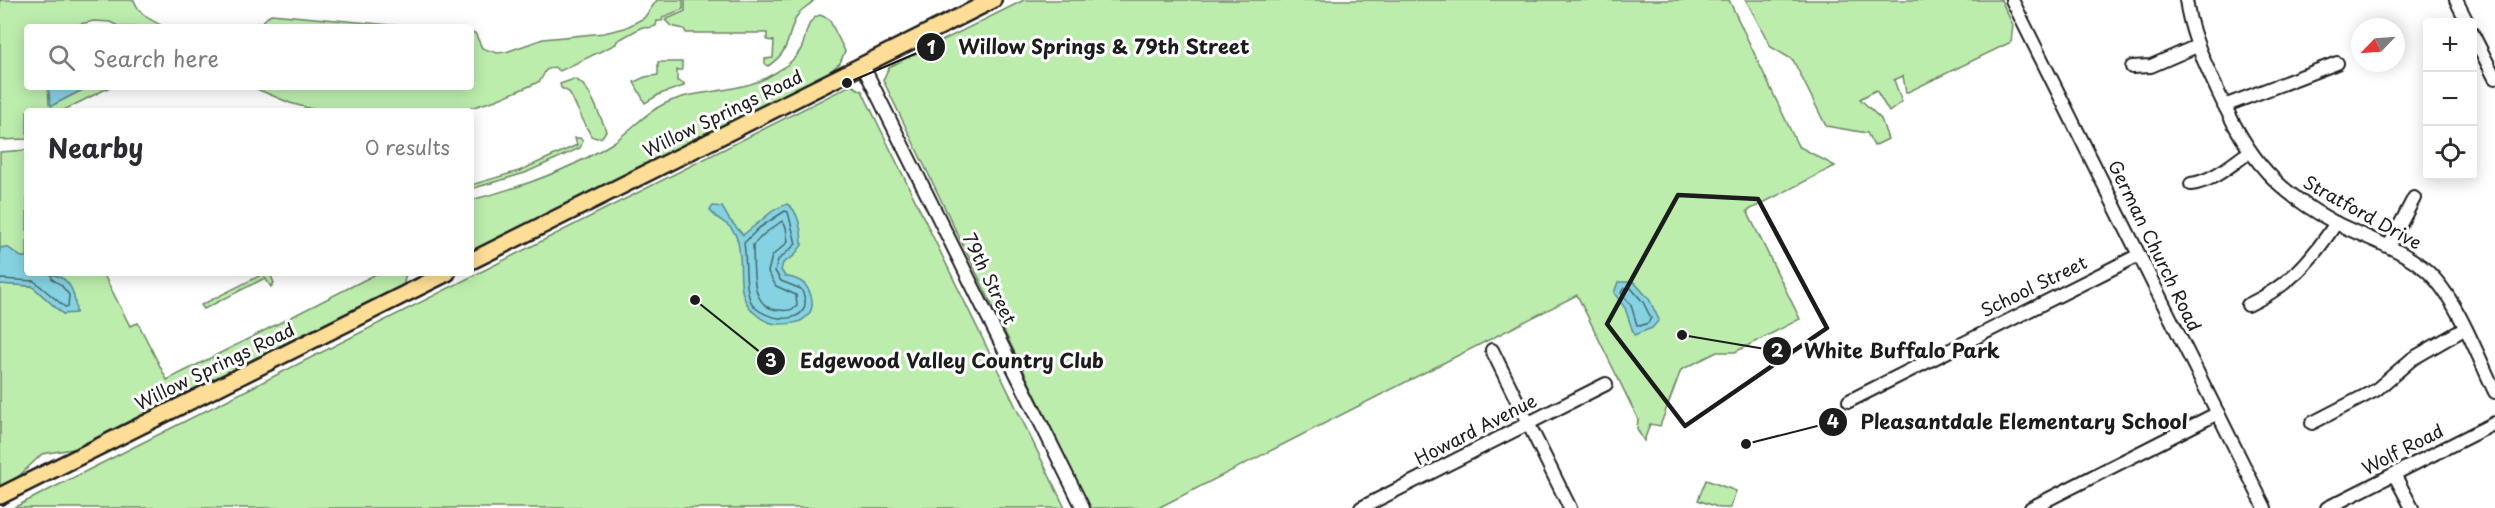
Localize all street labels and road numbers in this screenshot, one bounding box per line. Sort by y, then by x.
street label: Willow Springs Road [638,62,807,163]
street label: German Church Road [2102,155,2209,336]
street label: Stratford Drive [2298,168,2427,255]
street label: 79th Street [957,228,1024,329]
street label: School Street [1976,248,2091,323]
street label: Willow Springs Road [130,315,299,416]
street label: Howard Avenue [1410,386,1541,471]
street label: Wolf Road [2357,417,2448,481]

